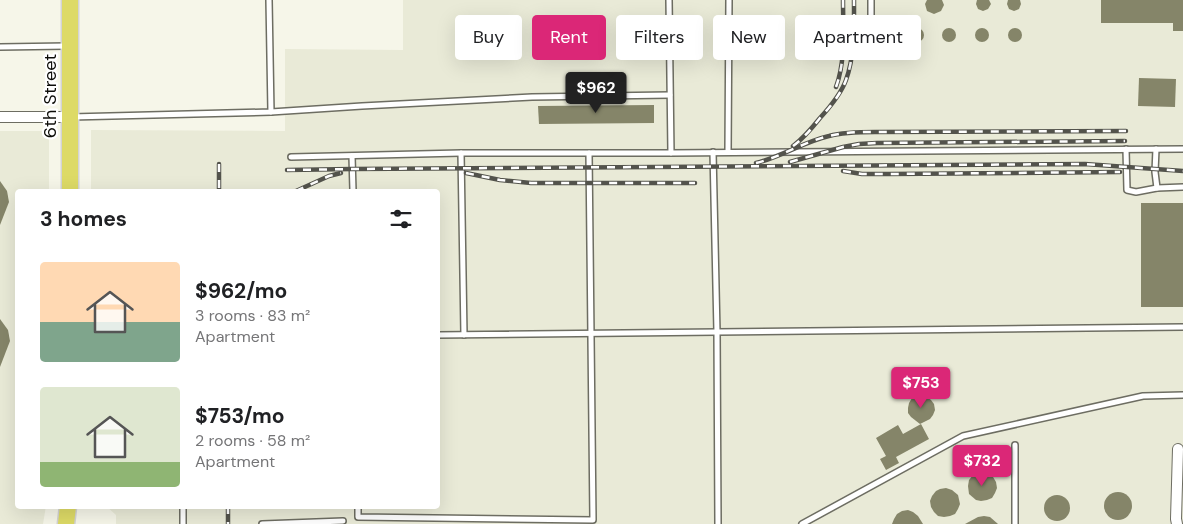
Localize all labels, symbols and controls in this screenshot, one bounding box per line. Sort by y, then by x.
chip: Buy [455,15,522,60]
chip: Rent [532,15,606,60]
chip: Filters [616,15,703,60]
chip: New [713,15,785,60]
chip: Apartment [795,15,921,60]
street label: 6th Street [38,54,62,138]
pin: $962 [566,72,626,114]
text: $962 [576,77,616,98]
text: 3 homes [40,205,127,233]
icon: filters [387,205,415,233]
text: $962/mo [195,277,287,305]
icon: home [80,282,140,342]
text: 3 rooms · 83 m² [195,305,310,326]
text: Apartment [195,326,275,347]
pin: $753 [891,366,951,409]
text: $753 [902,372,940,393]
text: $753/mo [195,402,285,430]
icon: home [80,407,140,467]
text: 2 rooms · 58 m² [195,430,310,451]
pin: $732 [952,444,1012,487]
text: $732 [964,450,1000,471]
text: Apartment [195,451,275,472]

